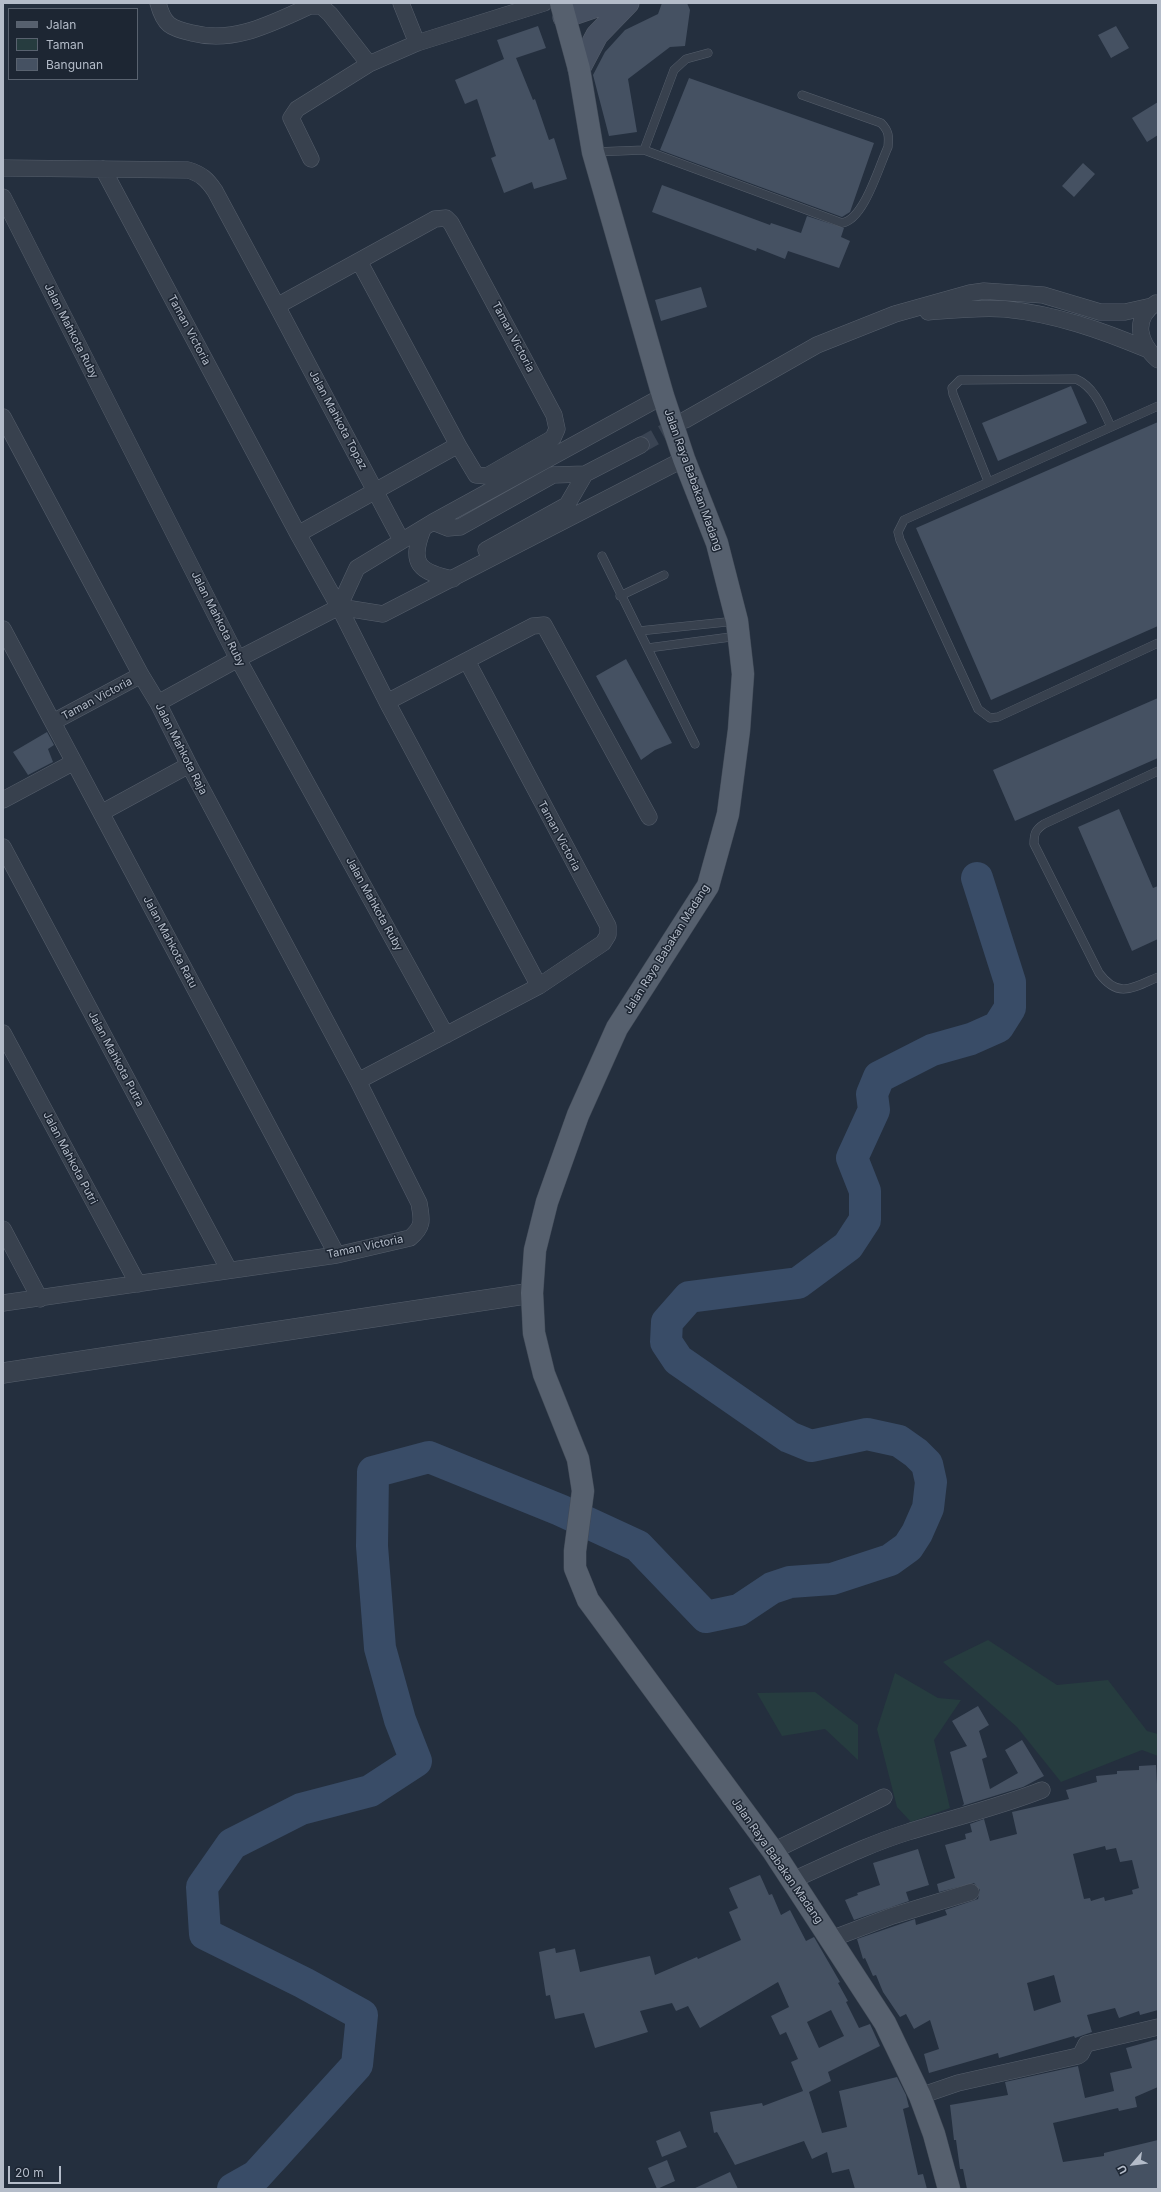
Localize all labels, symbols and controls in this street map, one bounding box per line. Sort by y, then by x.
legend [8,8,138,80]
text: Jalan [46,17,76,32]
text: Taman [46,37,84,52]
text: Bangunan [46,57,103,72]
street label: Jalan Mahkota Ruby [41,281,101,381]
street label: Taman Victoria [165,293,213,367]
street label: Taman Victoria [489,300,537,374]
street label: Jalan Mahkota Topaz [306,368,370,472]
street label: Jalan Raya Babakan Madang [661,407,725,553]
street label: Jalan Mahkota Ruby [188,569,248,669]
street label: Taman Victoria [60,675,134,723]
street label: Jalan Mahkota Raja [152,701,210,797]
street label: Taman Victoria [535,799,583,873]
street label: Jalan Mahkota Ruby [343,855,405,953]
street label: Jalan Raya Babakan Madang [622,882,712,1016]
street label: Jalan Mahkota Ratu [140,894,200,990]
street label: Jalan Mahkota Putra [85,1009,147,1109]
street label: Jalan Mahkota Putri [40,1109,100,1207]
street label: Taman Victoria [326,1232,404,1262]
street label: Jalan Raya Babakan Madang [729,1796,825,1926]
north arrow [1113,2144,1153,2184]
scale bar [10,2158,63,2184]
text: U [1114,2163,1130,2176]
text: 20 m [15,2165,44,2180]

